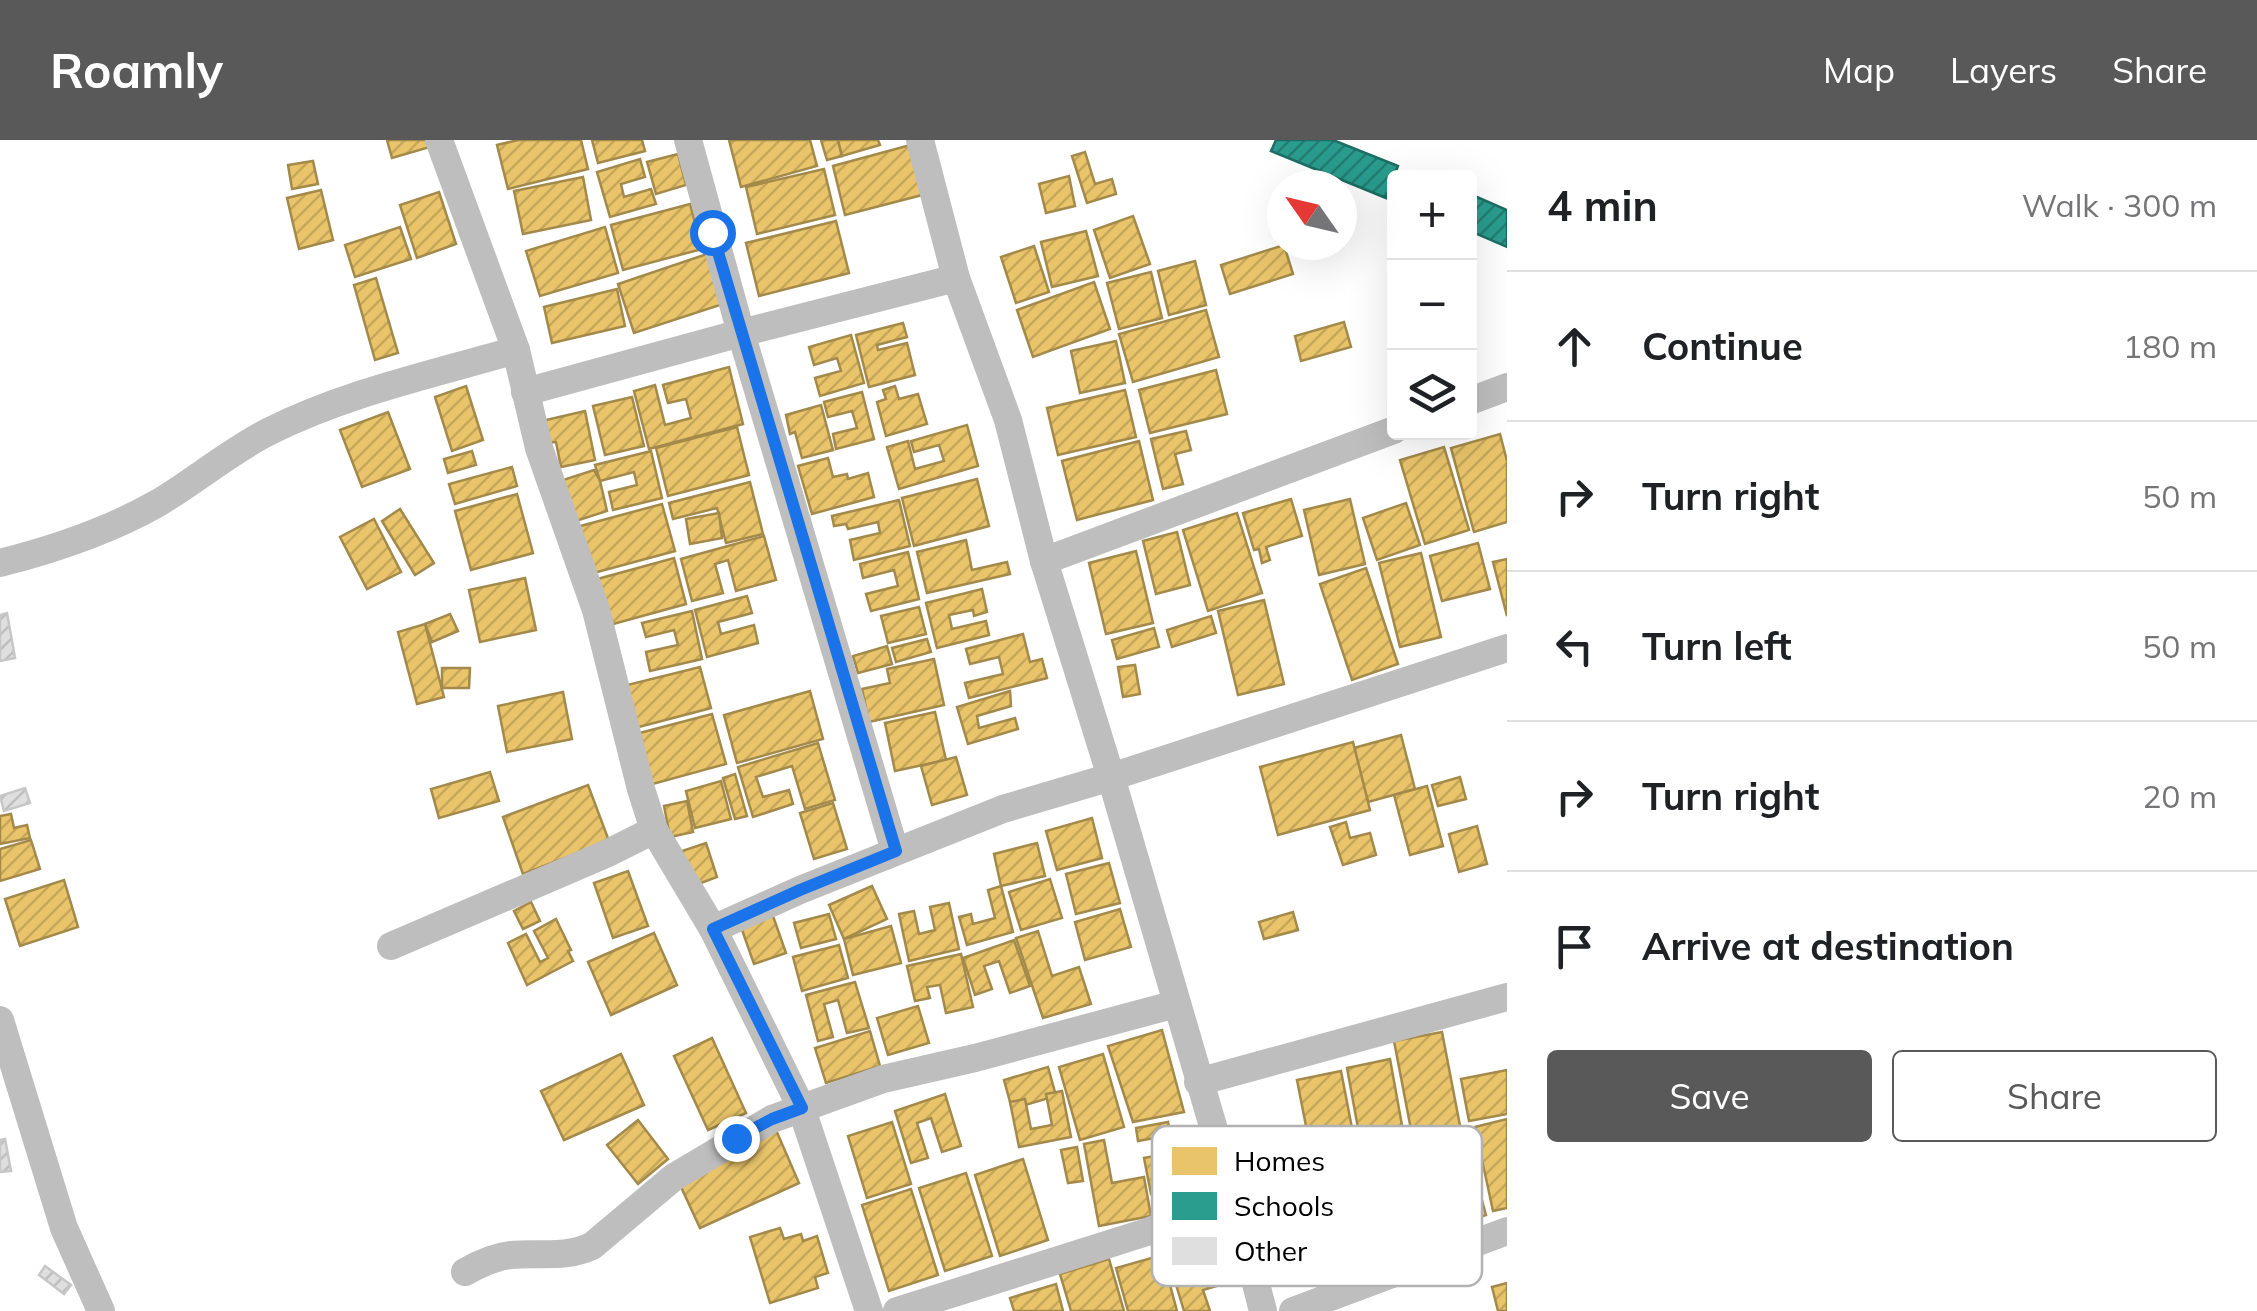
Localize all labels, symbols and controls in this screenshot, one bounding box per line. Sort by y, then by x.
text: Roamly [50,40,223,100]
text: Map [1823,48,1895,92]
text: Layers [1950,48,2057,92]
text: Share [2112,48,2207,92]
north arrow [1267,170,1357,260]
map controls [1387,170,1477,440]
button: + [1387,170,1477,260]
text: 4 min [1547,179,1658,232]
text: Walk · 300 m [2022,185,2217,225]
route start [690,210,736,256]
button: − [1387,260,1477,350]
icon: ahead [1547,319,1602,374]
text: Continue [1642,322,1803,370]
text: 180 m [2123,326,2217,366]
button: layers [1387,350,1477,440]
icon: right [1547,469,1602,524]
text: Turn right [1642,472,1819,520]
text: 50 m [2142,476,2217,516]
icon: left [1547,619,1602,674]
text: Turn left [1642,622,1792,670]
text: 50 m [2142,626,2217,666]
icon: right [1547,769,1602,824]
text: Turn right [1642,772,1819,820]
text: 20 m [2142,776,2217,816]
icon: arrive [1547,919,1602,974]
text: Arrive at destination [1642,922,2014,970]
button: Save [1547,1050,1872,1142]
button: Share [1892,1050,2217,1142]
route end [714,1116,760,1162]
legend [1152,1126,1482,1286]
text: Homes [1234,1143,1325,1178]
text: Schools [1234,1188,1334,1223]
text: Other [1234,1233,1308,1268]

